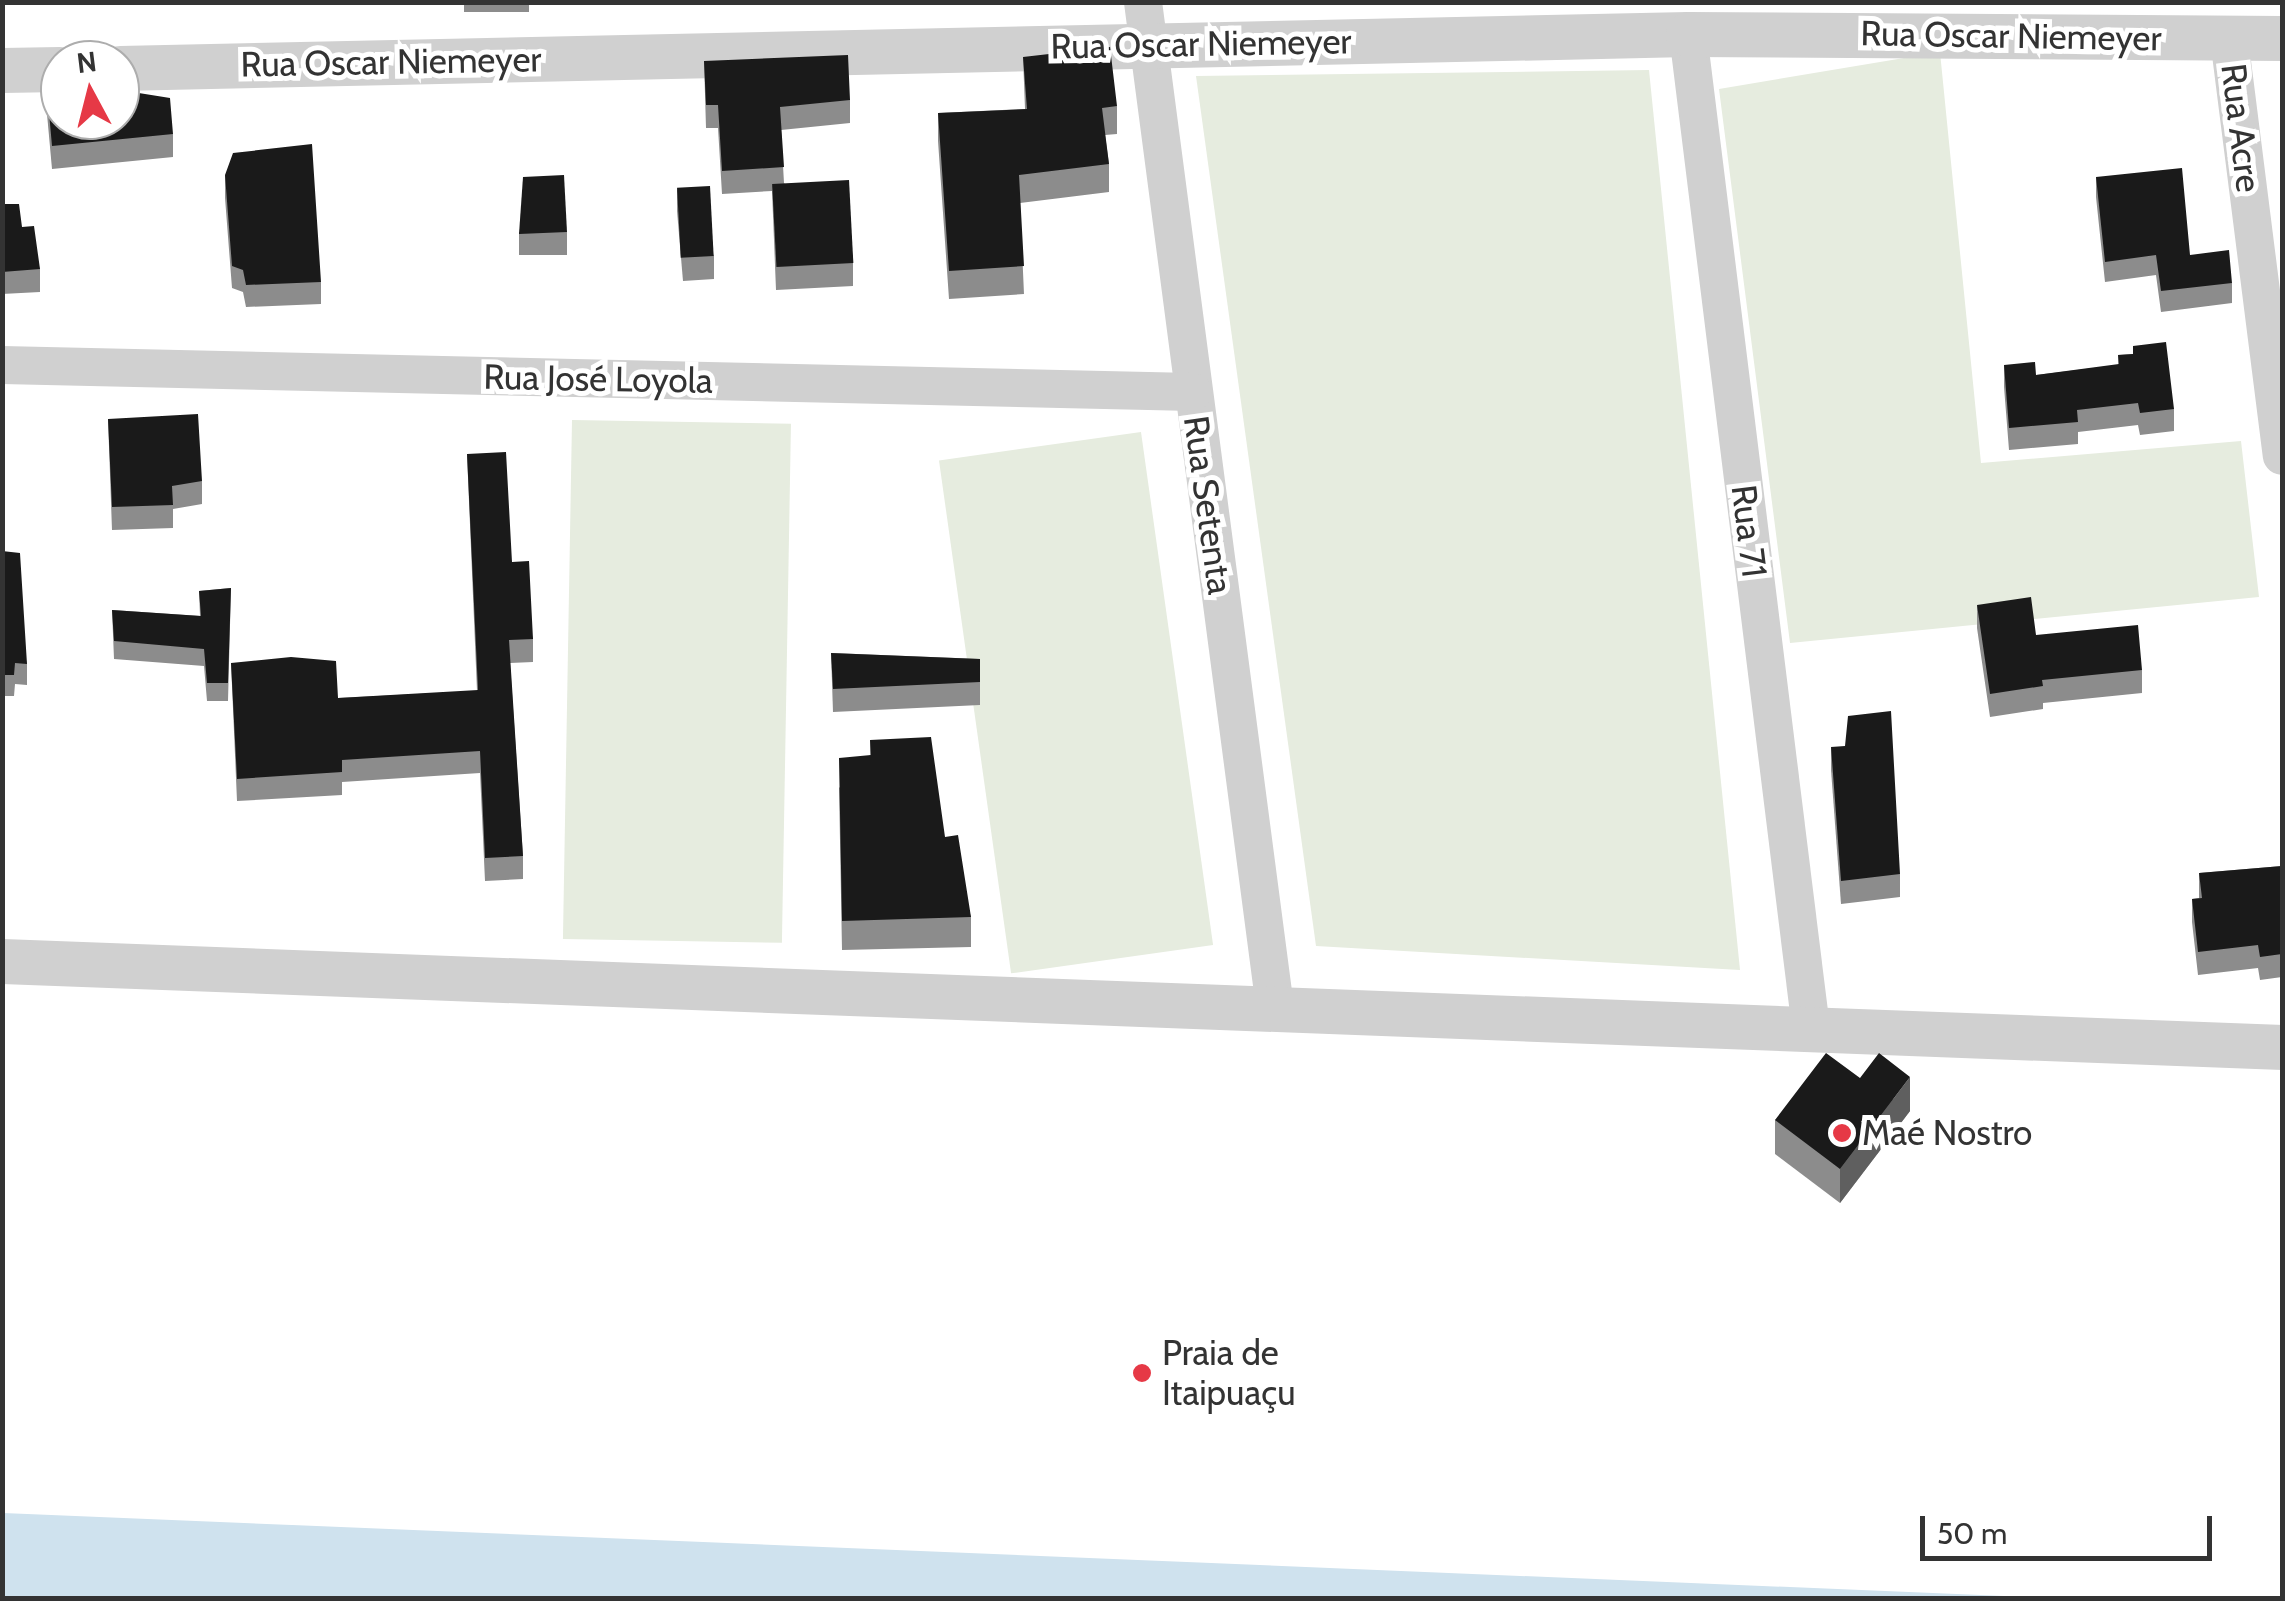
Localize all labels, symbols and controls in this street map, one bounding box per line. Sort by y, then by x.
street label: Rua Oscar Niemeyer [1860,12,2162,60]
street label: Rua Oscar Niemeyer [1050,20,1352,68]
street label: Rua Oscar Niemeyer [240,38,542,86]
north arrow [40,40,140,140]
text: N [75,44,98,80]
street label: Rua Acre [2212,61,2270,195]
street label: Rua José Loyola [483,356,713,402]
street label: Rua Setenta [1175,413,1241,597]
street label: Rua 71 [1723,482,1775,580]
place label: Maé Nostro [1862,1112,2032,1154]
marker: Maé Nostro [1831,1122,1853,1144]
place label: Praia de Itaipuaçu [1162,1332,1295,1414]
marker: Praia de Itaipuaçu [1131,1362,1153,1384]
scale bar [1925,1496,2218,1558]
text: 50 m [1937,1515,2007,1552]

